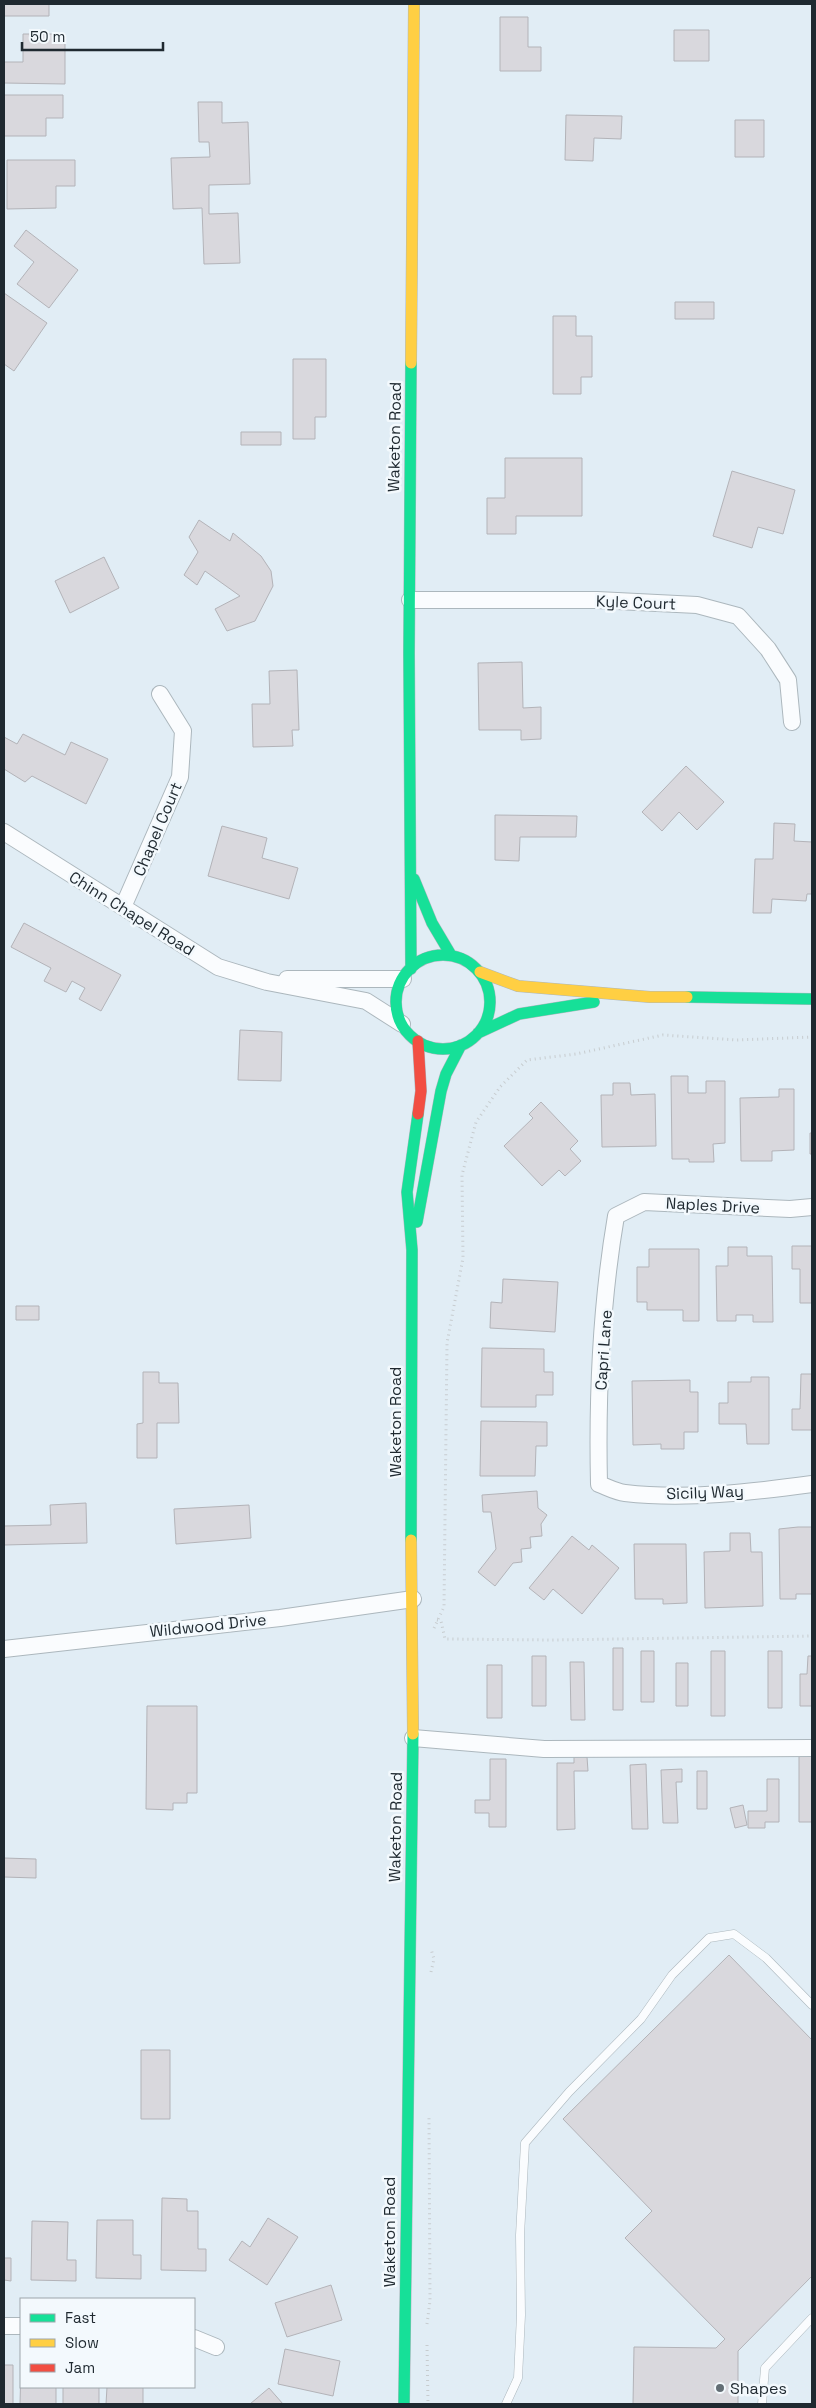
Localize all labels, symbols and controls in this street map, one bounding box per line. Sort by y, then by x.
scale bar [22,20,164,52]
text: 50 m [30,27,65,46]
street label: Waketon Road [383,382,406,492]
street label: Kyle Court [596,591,676,614]
street label: Chapel Court [128,779,187,880]
street label: Chinn Chapel Road [65,866,198,961]
street label: Naples Drive [665,1193,761,1218]
street label: Capri Lane [590,1309,617,1391]
street label: Waketon Road [385,1367,406,1477]
street label: Sicily Way [666,1481,744,1504]
street label: Wildwood Drive [149,1609,267,1642]
street label: Waketon Road [384,1772,407,1882]
street label: Waketon Road [379,2177,400,2287]
legend [20,2298,195,2388]
text: Fast [65,2308,96,2327]
text: Slow [65,2333,99,2352]
text: Jam [65,2358,95,2377]
place label: Shapes [730,2378,787,2399]
marker: Shapes [714,2382,726,2394]

